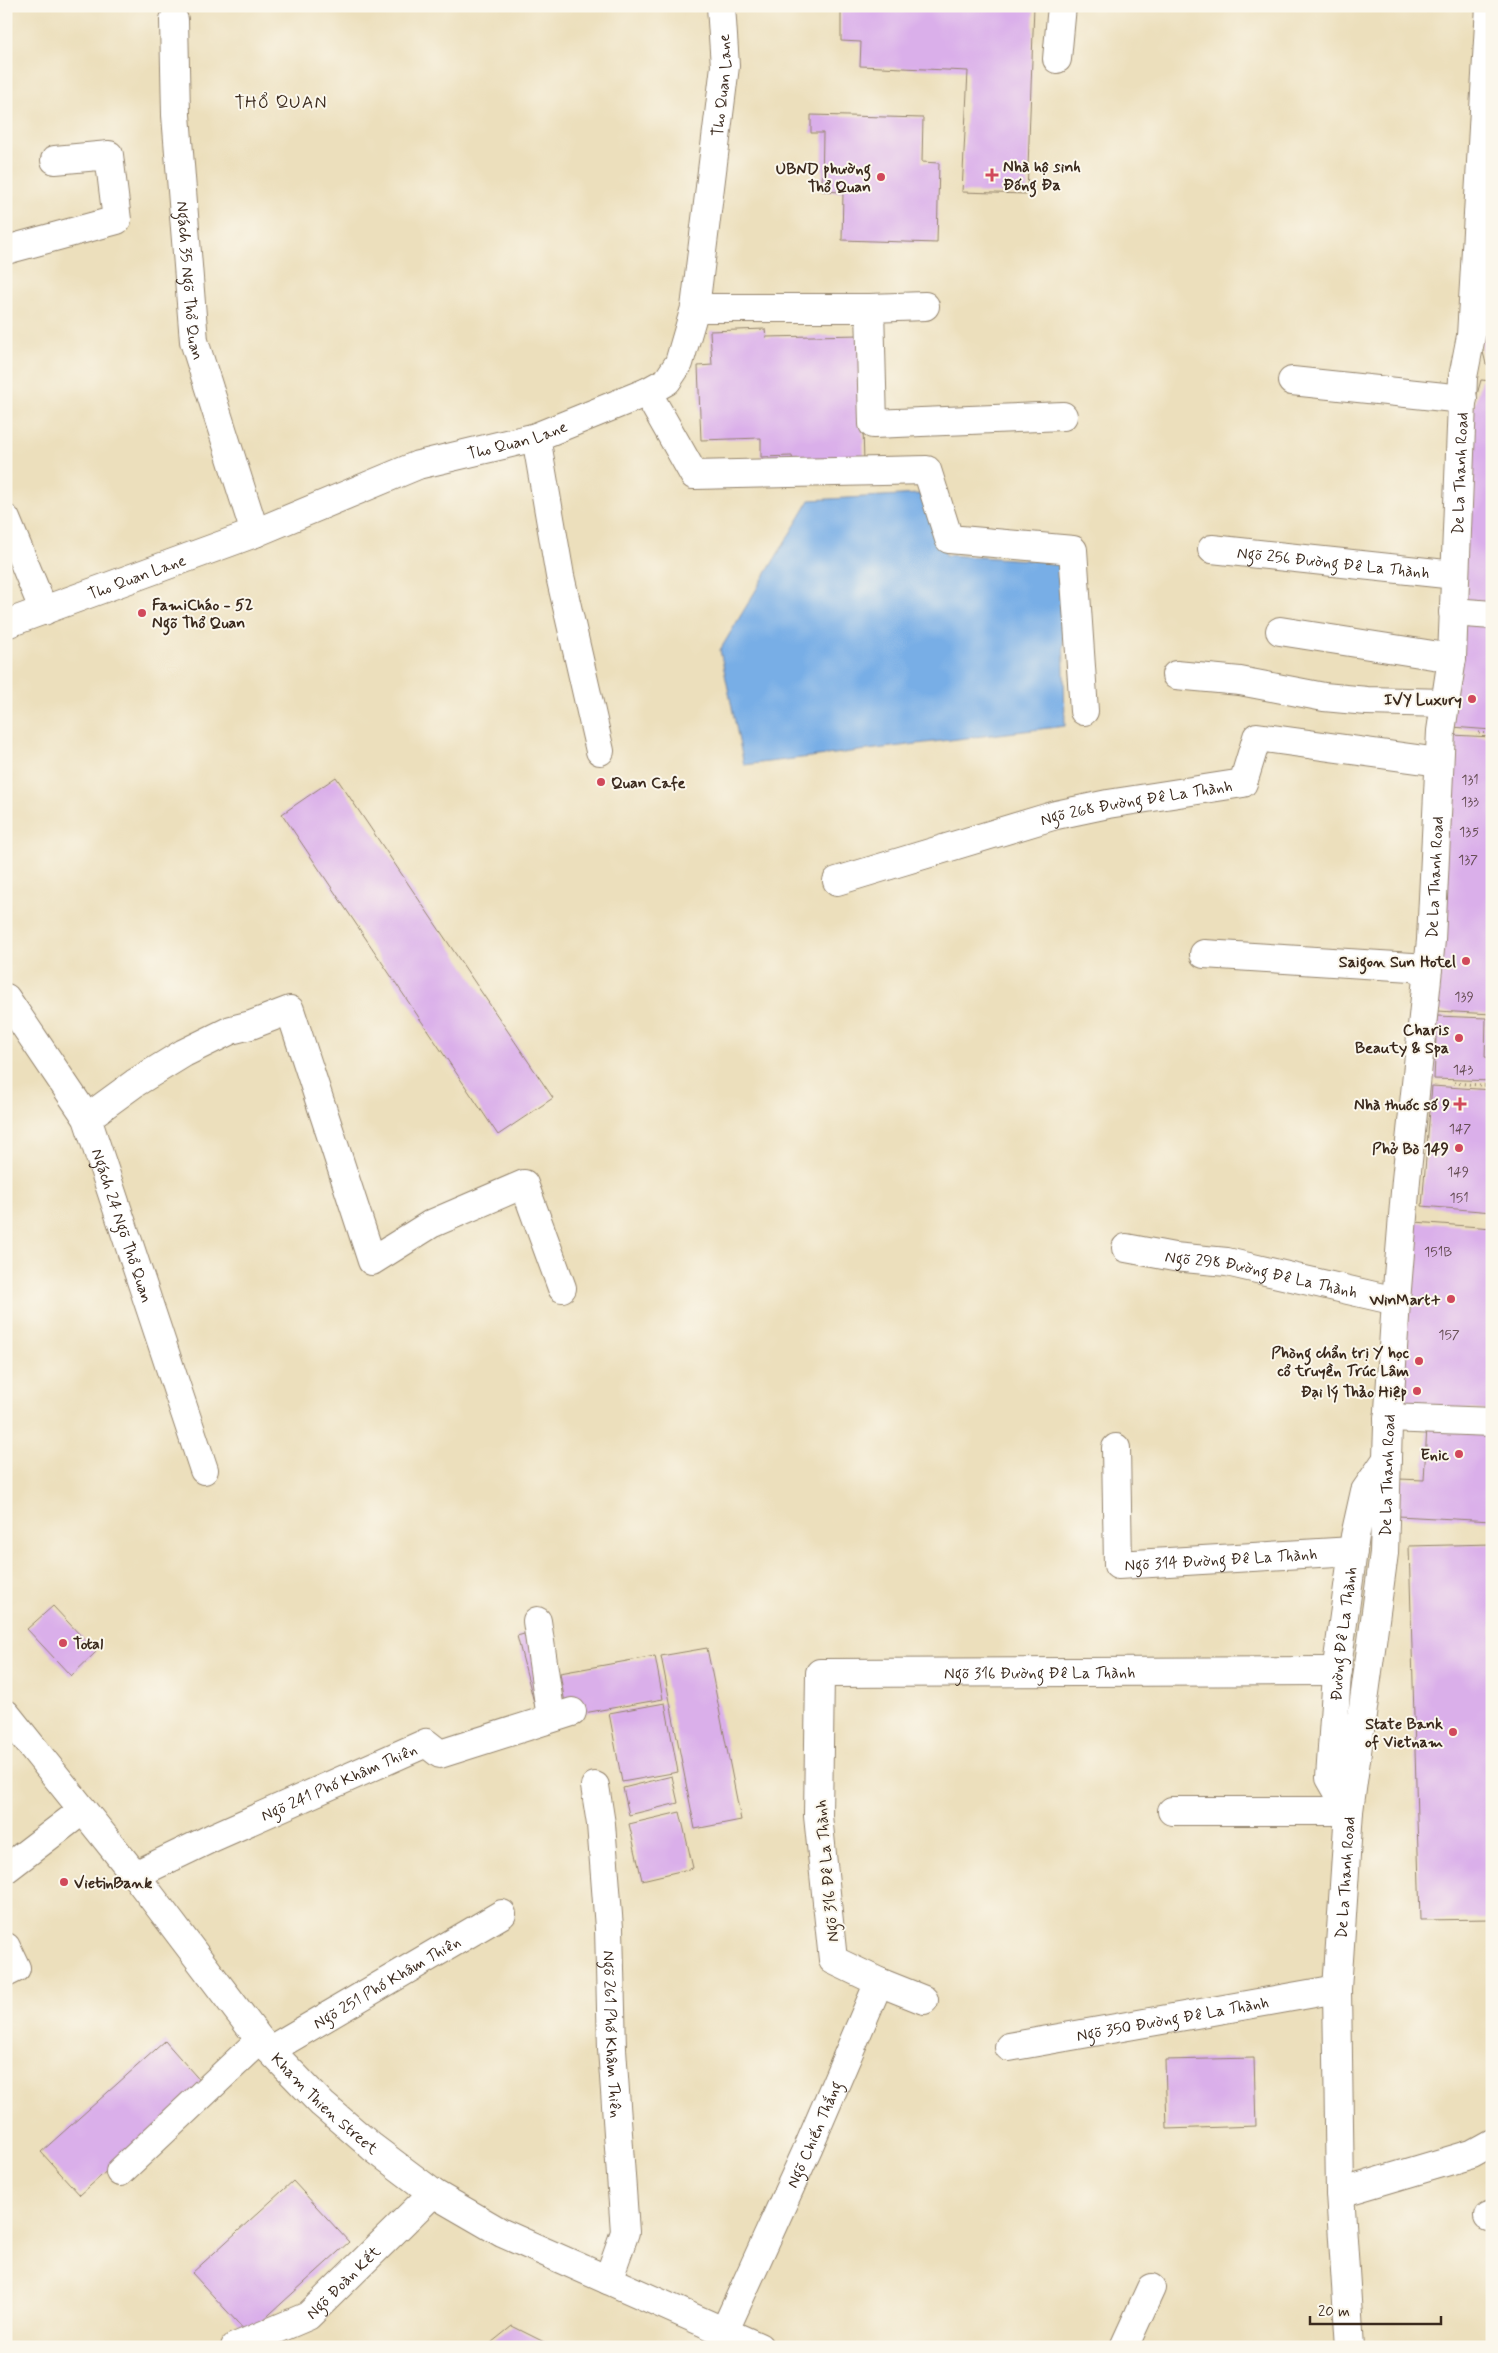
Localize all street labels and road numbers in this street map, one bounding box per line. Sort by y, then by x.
street label: Tho Quan Lane [707,33,737,138]
street label: Ngách 35 Ngõ Thổ Quan [171,200,208,363]
street label: De La Thanh Road [1448,412,1474,535]
street label: Tho Quan Lane [465,416,571,465]
street label: Ngõ 256 Đường Đê La Thành [1236,543,1431,584]
street label: Tho Quan Lane [85,550,189,605]
street label: Ngõ 268 Đường Đê La Thành [1038,776,1234,831]
street label: De La Thanh Road [1422,816,1449,939]
street label: Ngách 24 Ngõ Thổ Quan [86,1146,157,1306]
street label: Ngõ 298 Đường Đê La Thành [1163,1247,1359,1304]
street label: De La Thanh Road [1376,1413,1401,1537]
street label: Ngõ 314 Đường Đê La Thành [1124,1544,1318,1577]
street label: Đường Đê La Thành [1326,1565,1363,1702]
street label: Ngõ 316 Đường Đê La Thành [944,1663,1135,1685]
street label: Ngõ 241 Phố Khâm Thiên [258,1739,420,1827]
street label: Ngõ 316 Đê La Thành [811,1799,845,1943]
street label: De La Thanh Road [1331,1816,1361,1939]
street label: Ngõ 251 Phố Khâm Thiên [310,1932,465,2034]
street label: Ngõ 261 Phố Khâm Thiên [597,1950,626,2119]
street label: Ngõ 350 Đường Đê La Thành [1075,1992,1271,2047]
street label: Kham Thien Street [266,2049,382,2160]
street label: Ngõ Chiến Thắng [782,2078,848,2191]
street label: Ngõ Đoàn Kết [302,2241,386,2324]

